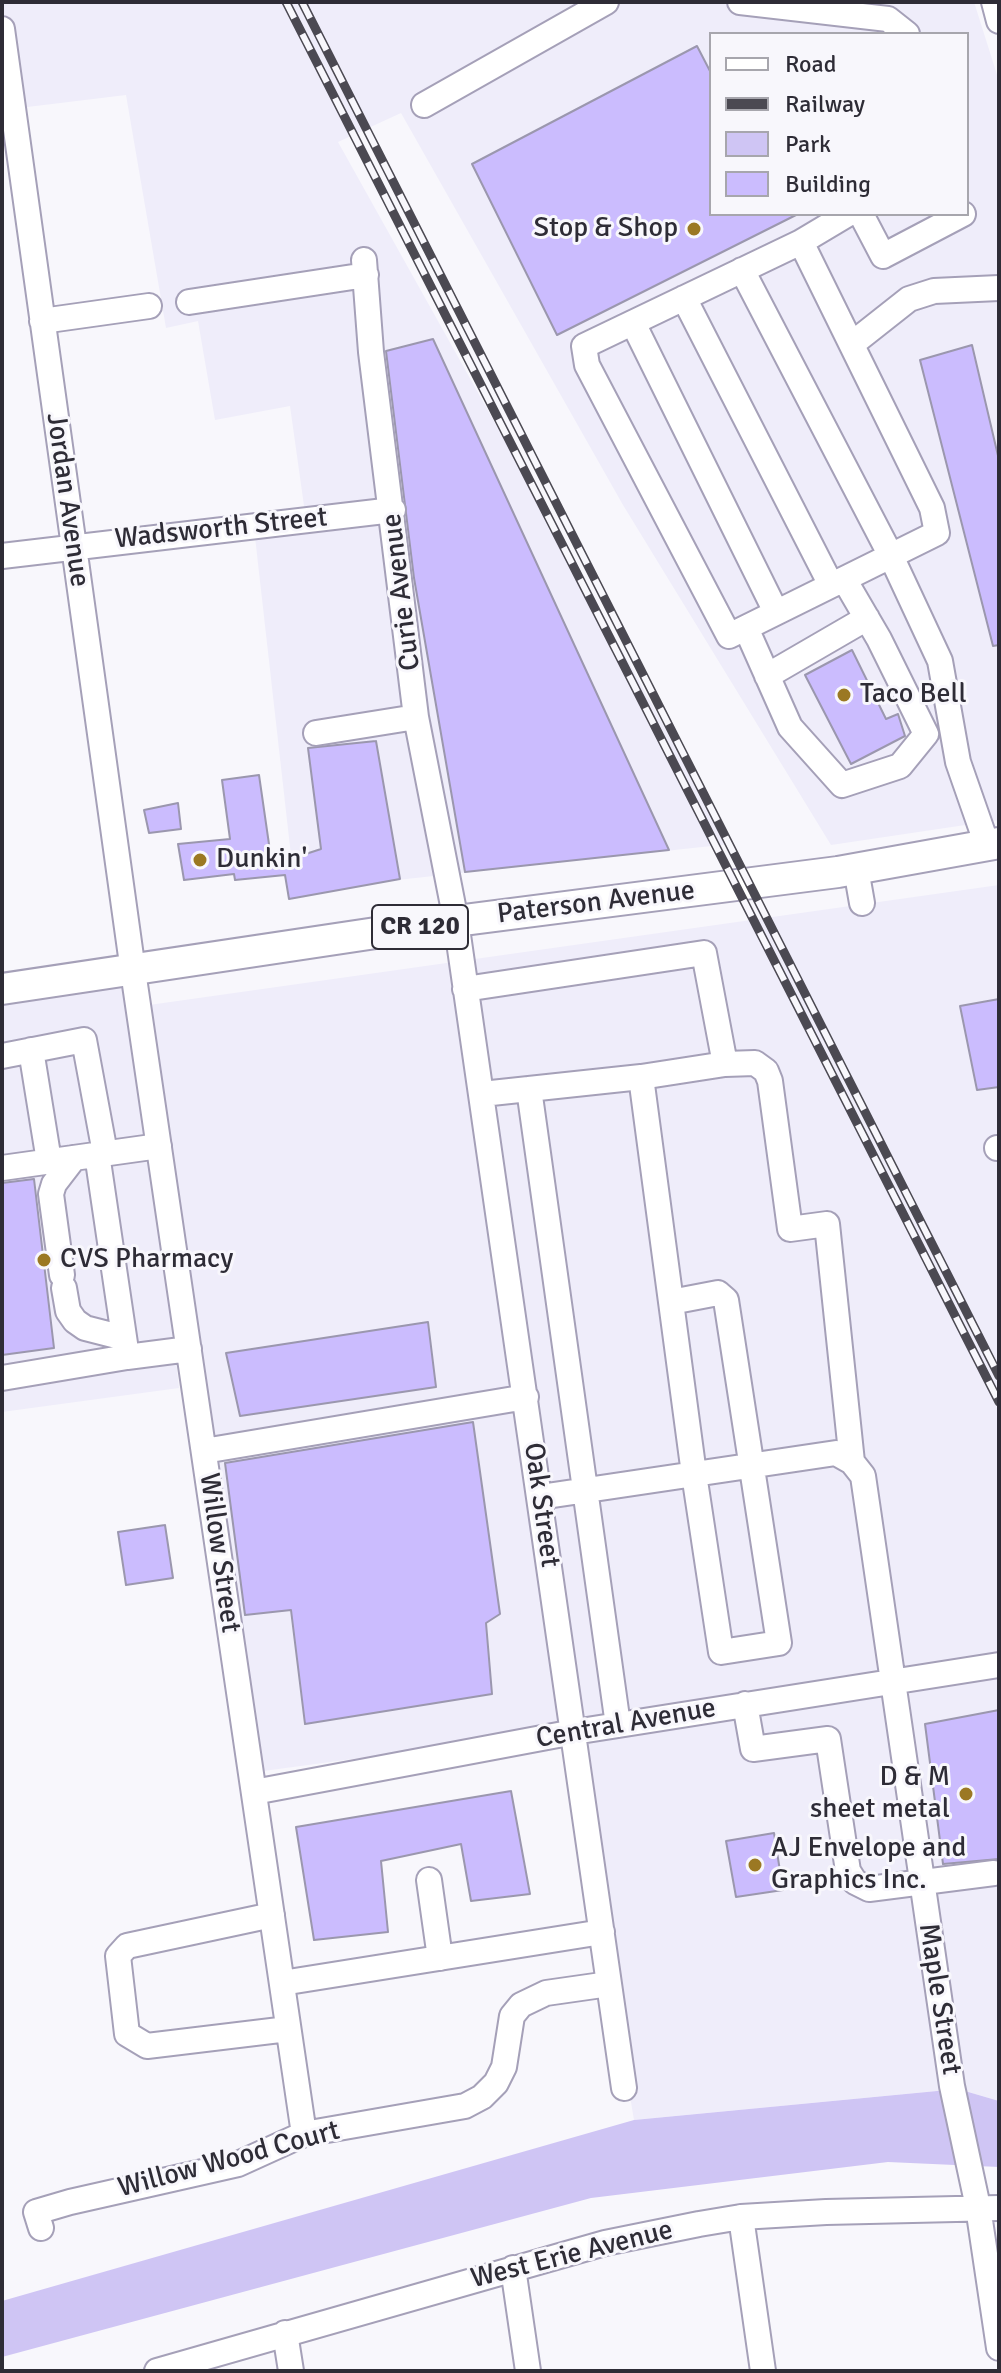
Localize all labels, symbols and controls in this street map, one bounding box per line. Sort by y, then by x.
legend [709,32,969,216]
text: Road [785,49,836,79]
text: Railway [785,89,865,119]
text: Park [785,129,831,159]
text: Building [785,169,871,199]
place label: Stop & Shop [534,212,678,246]
marker: Stop & Shop [685,220,703,238]
street label: Jordan Avenue [38,411,96,589]
street label: Wadsworth Street [113,501,329,557]
street label: Curie Avenue [376,511,428,673]
place label: Taco Bell [860,678,967,712]
marker: Taco Bell [835,686,853,704]
place label: Dunkin' [216,843,307,877]
marker: Dunkin' [191,851,209,869]
street label: Paterson Avenue [495,874,697,932]
road number: CR 120 [372,905,468,949]
place label: CVS Pharmacy [60,1243,233,1277]
marker: CVS Pharmacy [35,1251,53,1269]
street label: Oak Street [516,1441,566,1569]
street label: Willow Street [191,1471,247,1635]
street label: Central Avenue [533,1692,719,1756]
place label: D & M sheet metal [810,1761,950,1827]
marker: D & M sheet metal [957,1785,975,1803]
place label: AJ Envelope and Graphics Inc. [771,1832,966,1898]
marker: AJ Envelope and Graphics Inc. [746,1856,764,1874]
street label: Maple Street [910,1921,968,2077]
street label: Willow Wood Court [115,2114,343,2206]
street label: West Erie Avenue [468,2214,676,2296]

